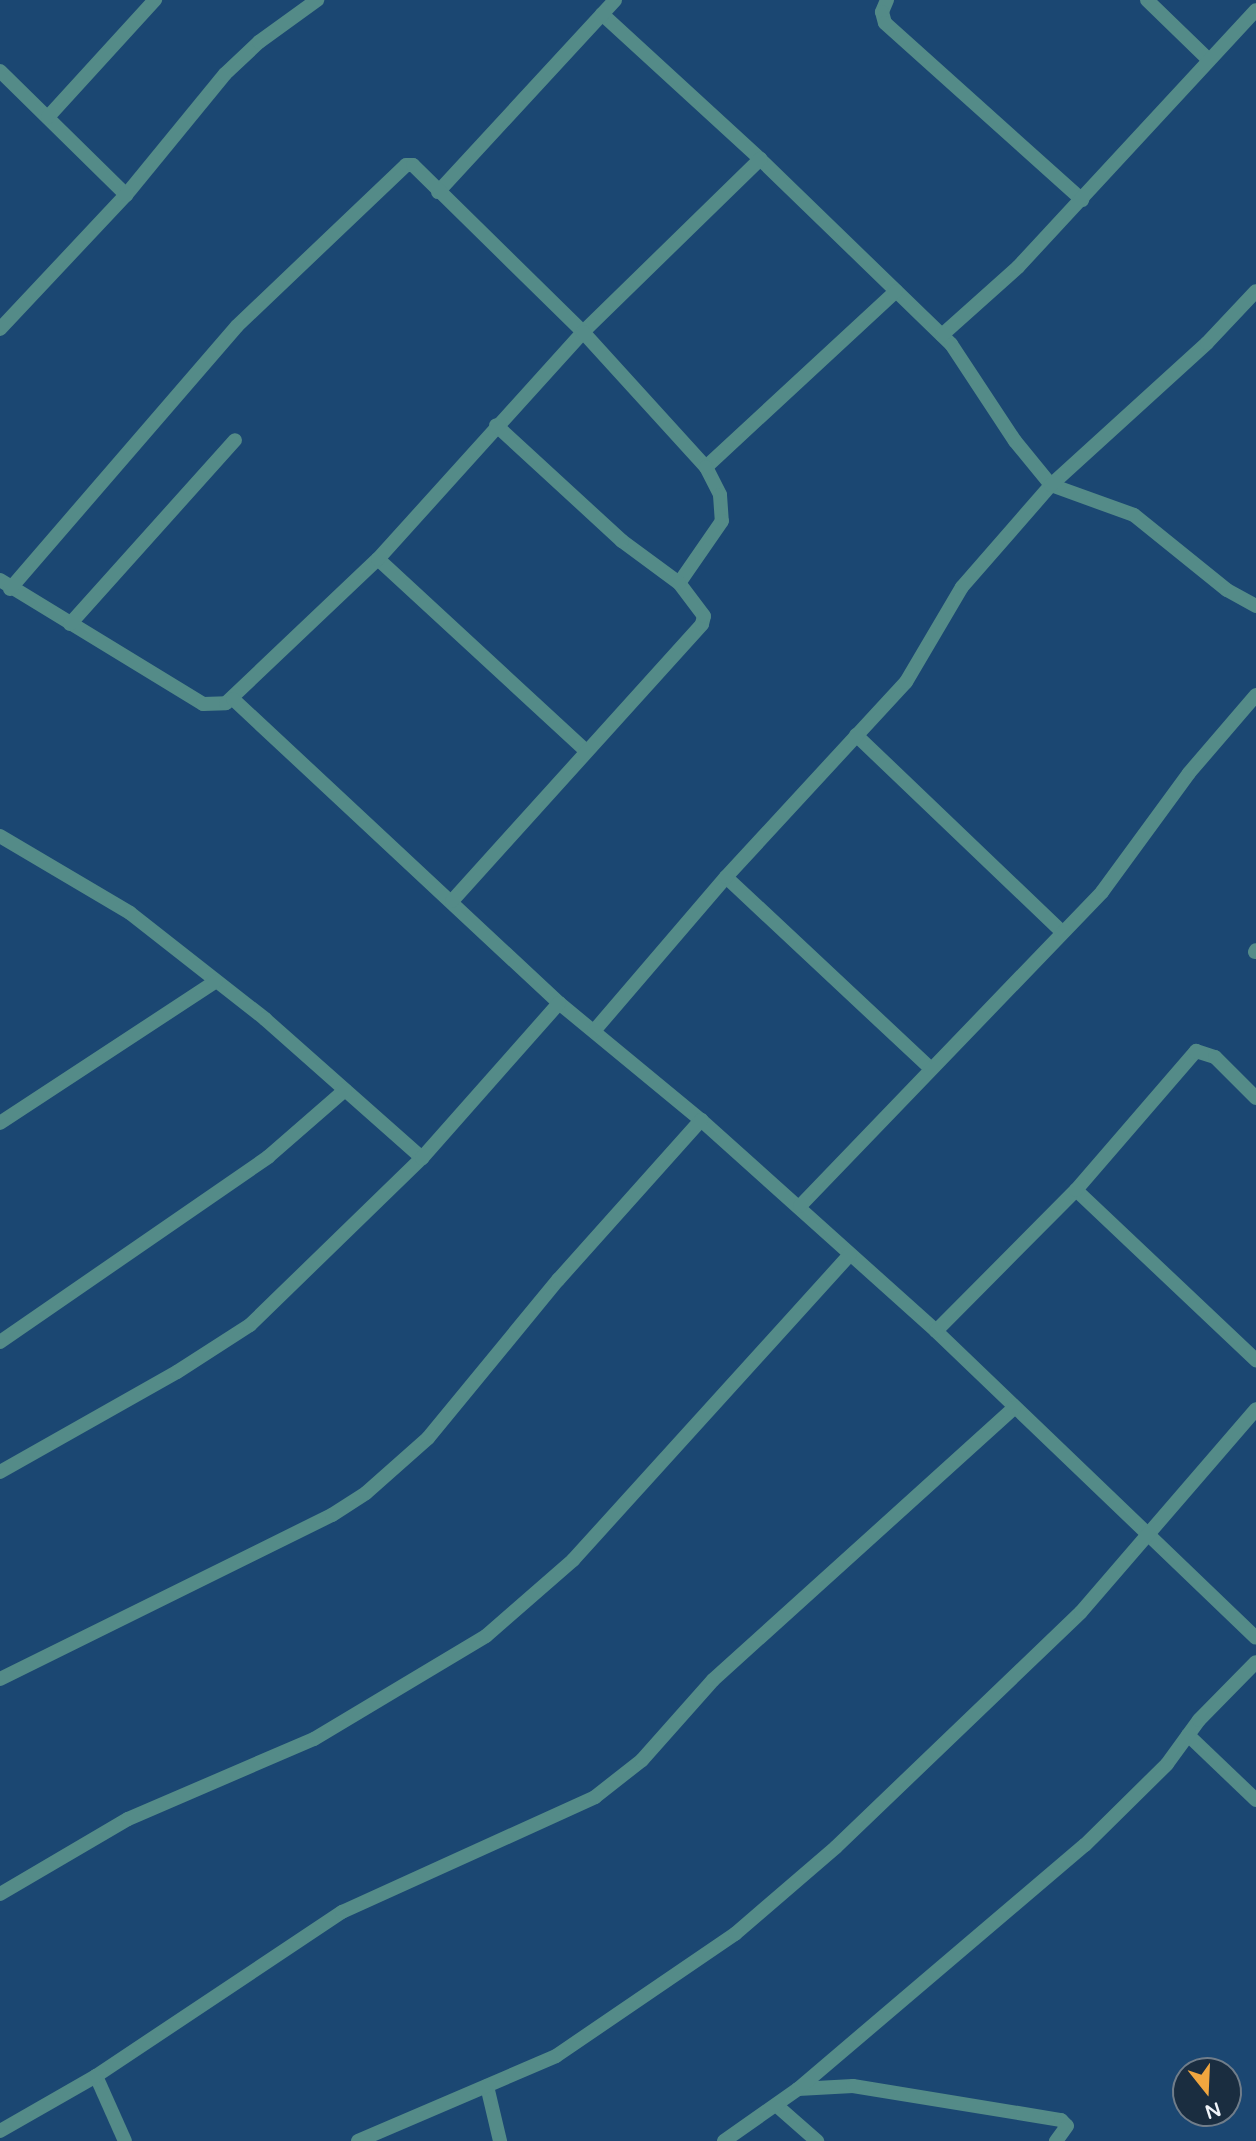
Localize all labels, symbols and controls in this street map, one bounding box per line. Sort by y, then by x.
north arrow [1172,2057,1242,2127]
text: N [1202,2097,1224,2123]

